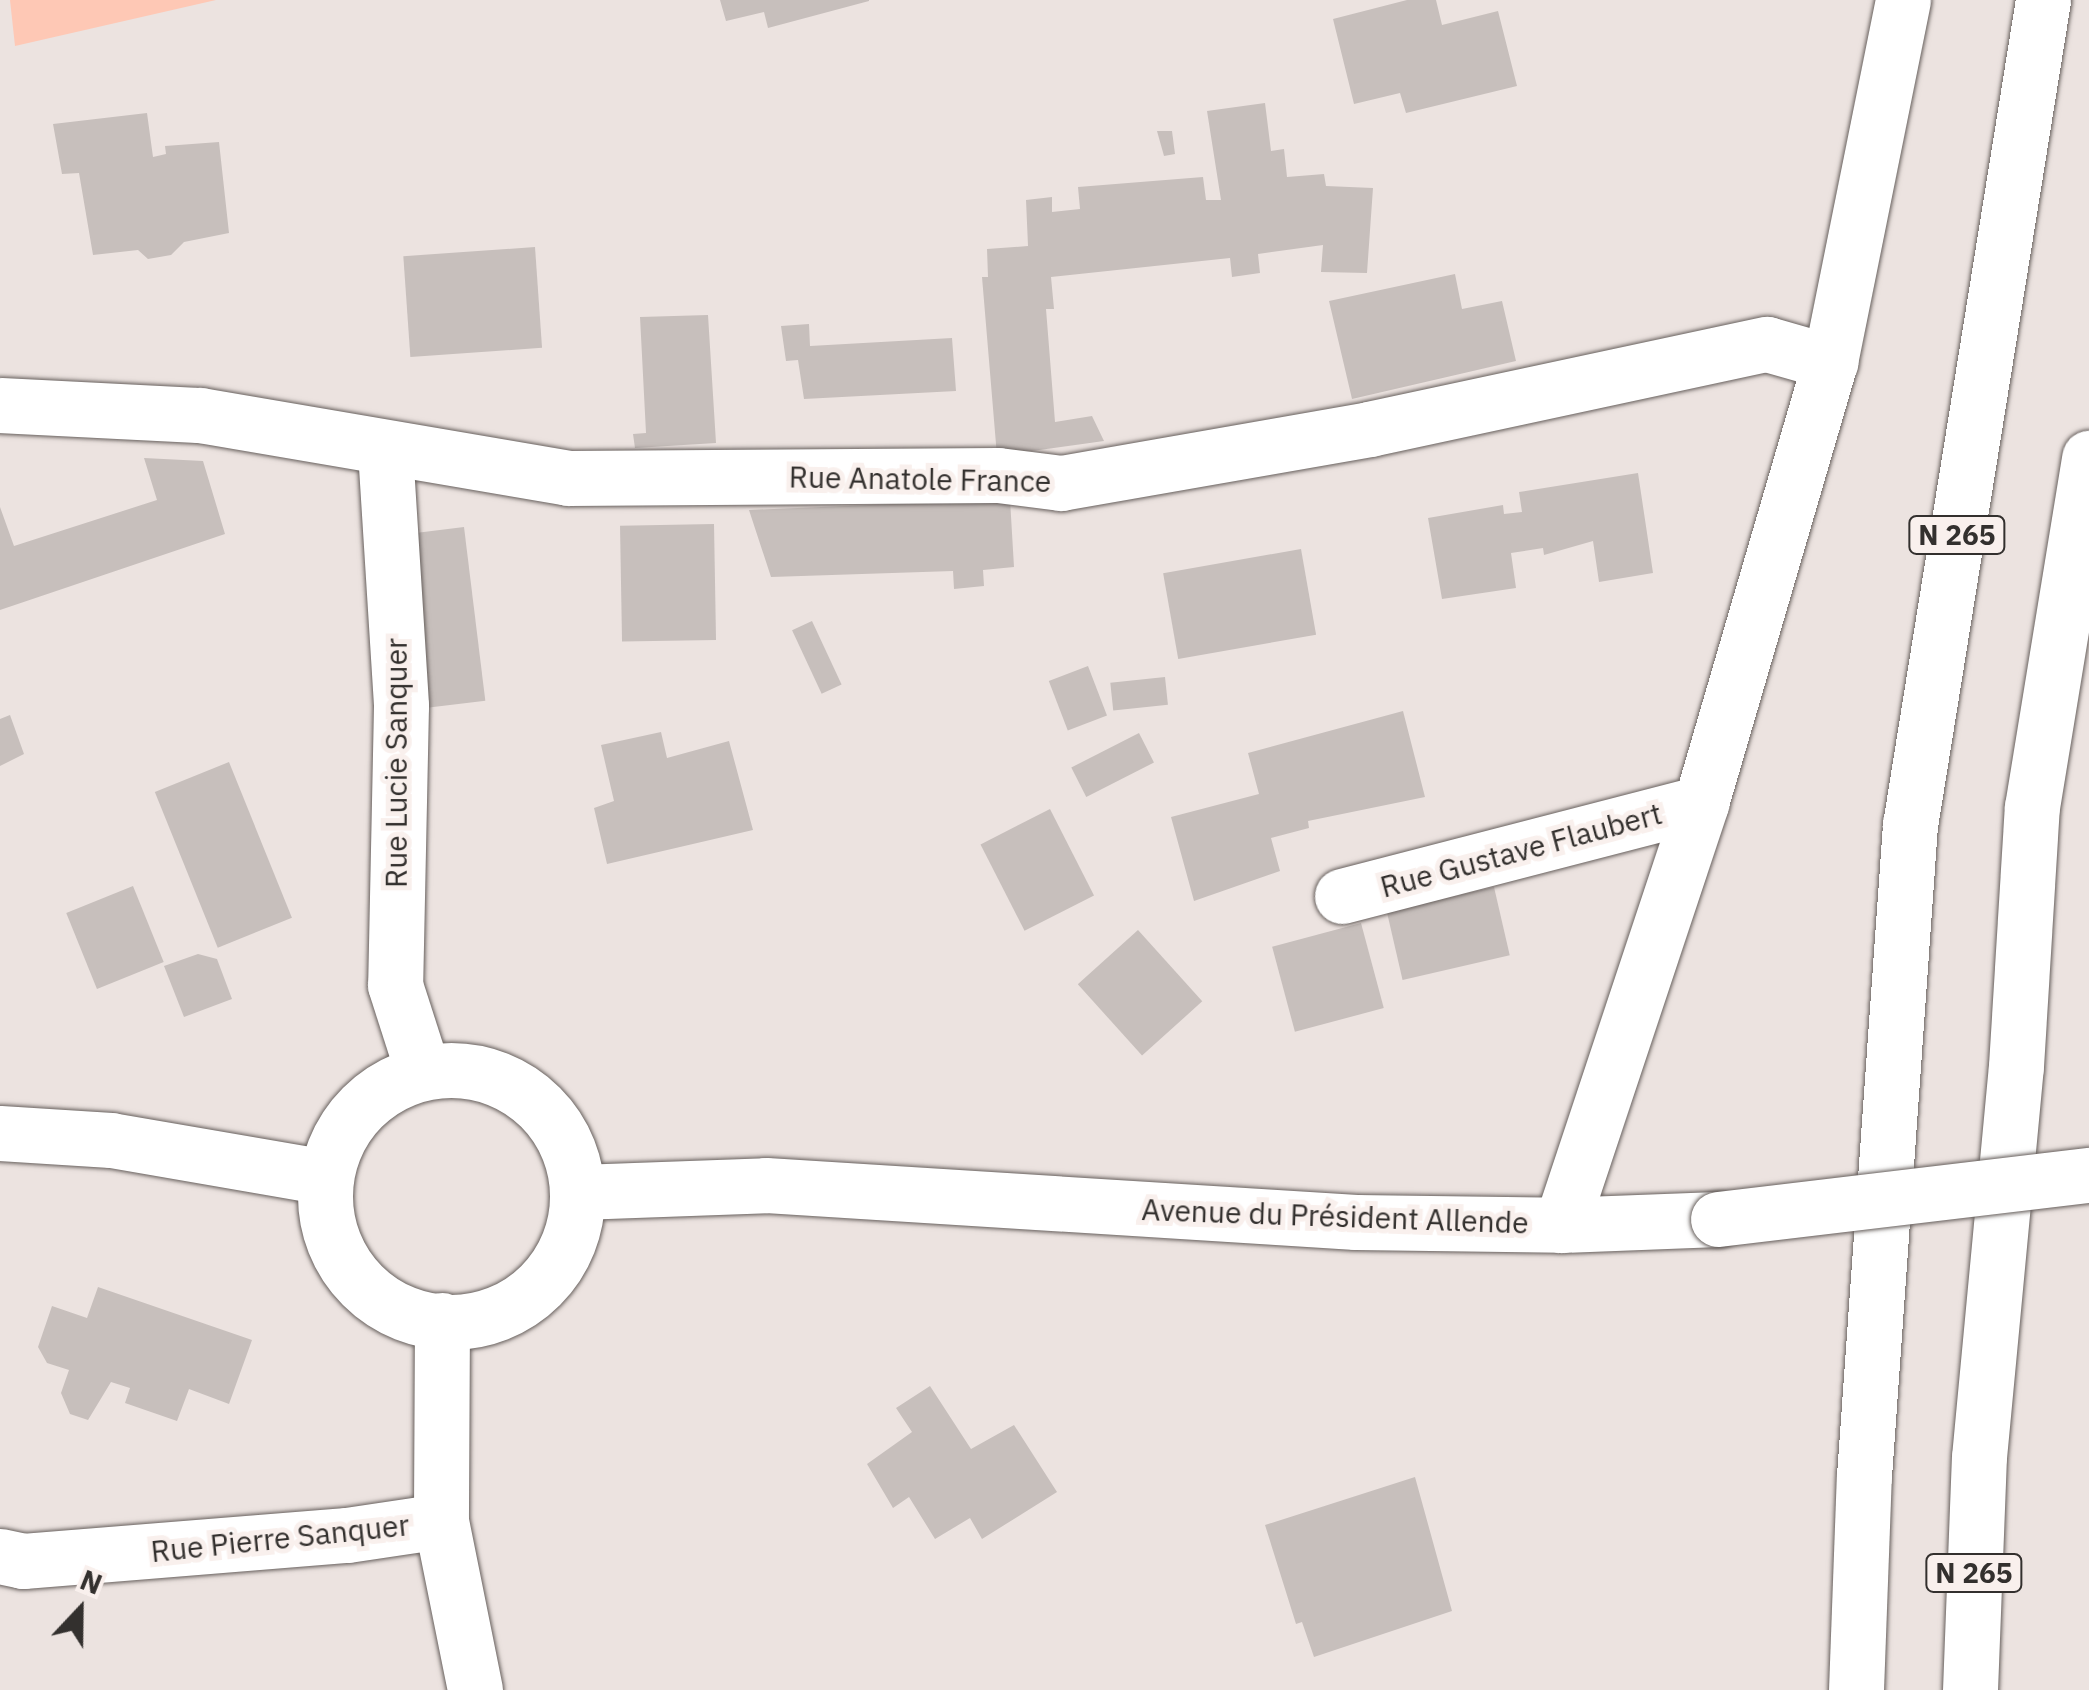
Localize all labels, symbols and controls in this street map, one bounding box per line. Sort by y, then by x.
street label: Rue Anatole France [788,459,1052,499]
road number: N 265 [1907,512,2007,558]
street label: Rue Lucie Sanquer [378,638,414,888]
street label: Rue Gustave Flaubert [1376,795,1666,905]
street label: Avenue du Président Allende [1141,1191,1529,1241]
street label: Rue Pierre Sanquer [149,1507,411,1569]
road number: N 265 [1924,1550,2024,1596]
north arrow [30,1560,130,1660]
text: N [75,1561,108,1603]

